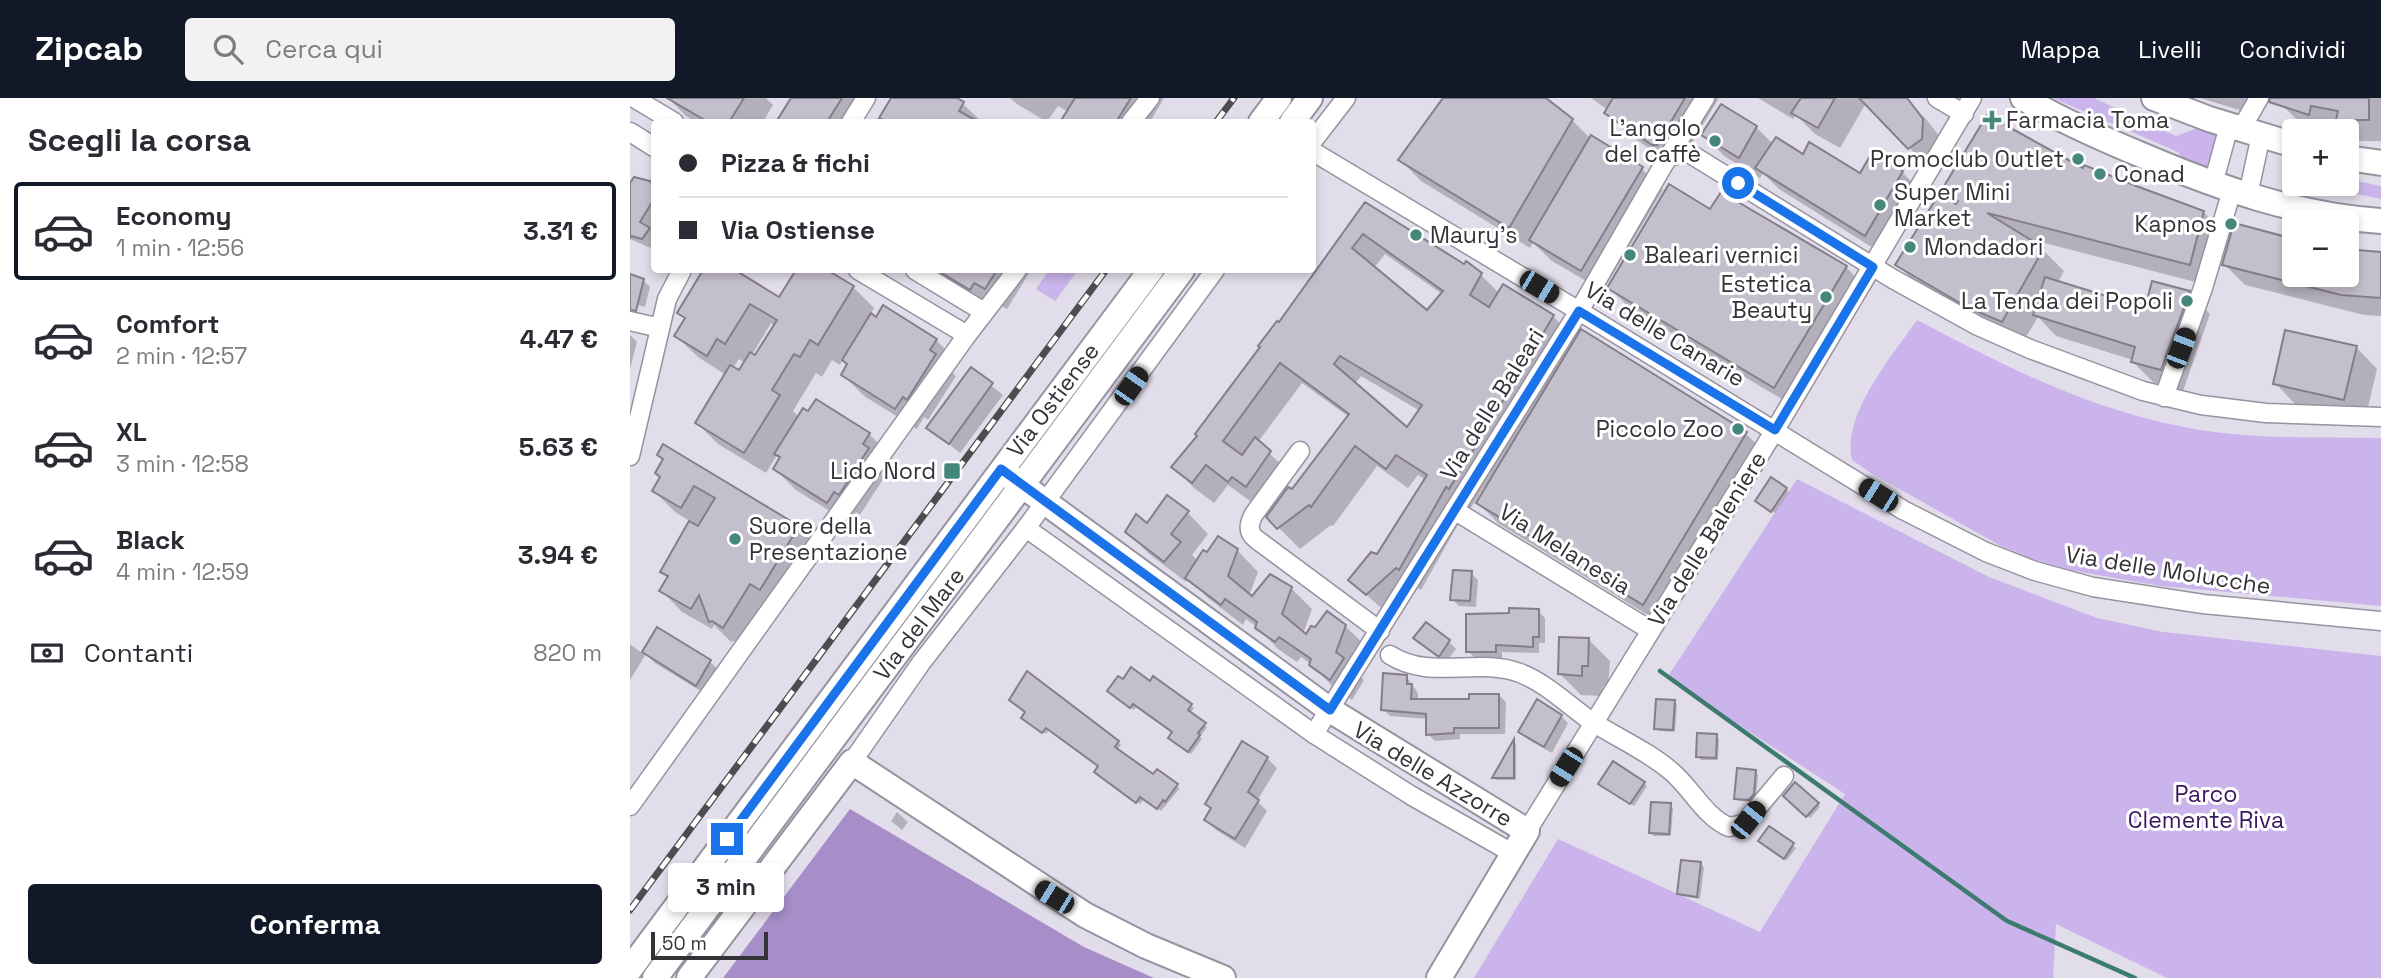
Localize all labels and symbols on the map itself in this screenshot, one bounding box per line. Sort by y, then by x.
place label: Farmacia Toma [2006,105,2169,135]
marker: Farmacia Toma [1984,112,2000,128]
place label: L'angolo del caffè [1604,113,1701,169]
marker: L'angolo del caffè [1707,133,1723,149]
place label: Promoclub Outlet [1870,144,2064,174]
marker: Promoclub Outlet [2070,151,2086,167]
place label: Conad [2114,159,2185,189]
marker: Conad [2092,166,2108,182]
route start [1722,167,1754,199]
place label: Super Mini Market [1894,177,2010,233]
marker: Super Mini Market [1872,197,1888,213]
place label: Kapnos [2134,209,2217,239]
marker: Kapnos [2223,216,2239,232]
place label: Maury's [1430,220,1517,250]
marker: Maury's [1408,227,1424,243]
place label: Mondadori [1924,232,2043,262]
marker: Mondadori [1902,239,1918,255]
place label: Baleari vernici [1644,240,1798,270]
marker: Baleari vernici [1622,247,1638,263]
car [1516,267,1563,307]
place label: Estetica Beauty [1721,269,1812,325]
street label: Via delle Canarie [1579,274,1751,394]
place label: La Tenda dei Popoli [1961,286,2173,316]
marker: Estetica Beauty [1818,289,1834,305]
marker: La Tenda dei Popoli [2179,293,2195,309]
street label: Via delle Baleari [1433,323,1551,485]
car [2164,325,2199,371]
street label: Via Ostiense [1000,337,1106,463]
car [1111,363,1152,409]
place label: Piccolo Zoo [1596,414,1724,444]
marker: Piccolo Zoo [1730,421,1746,437]
street label: Via delle Baleniere [1641,446,1773,632]
place label: Lido Nord [830,456,936,486]
marker: Lido Nord [942,461,962,481]
car [1855,475,1902,515]
street label: Via Melanesia [1493,497,1637,601]
place label: Suore della Presentazione [749,511,908,567]
marker: Suore della Presentazione [727,531,743,547]
street label: Via delle Molucche [2063,539,2273,601]
street label: Via del Mare [867,561,971,687]
street label: Via delle Azzorre [1348,715,1518,833]
car [1546,744,1587,790]
park label: Parco Clemente Riva [2128,779,2284,835]
car [1727,797,1770,843]
route end [711,823,743,855]
callout: 3 min [669,864,785,912]
car [1031,877,1078,917]
scale bar [651,929,768,961]

